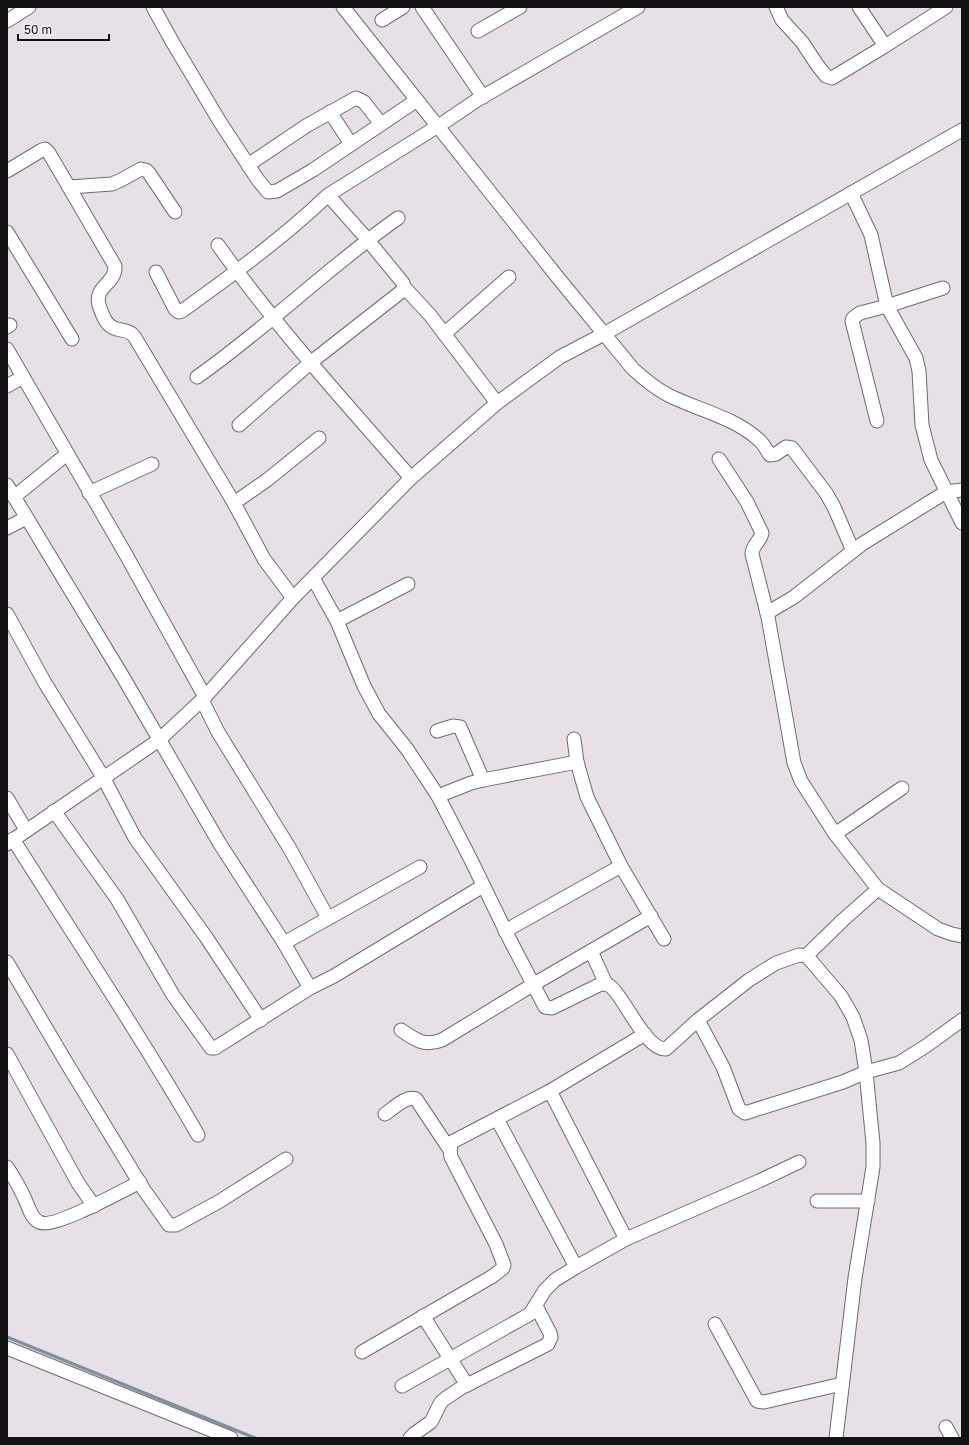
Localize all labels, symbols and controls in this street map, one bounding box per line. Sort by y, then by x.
scale bar [18,16,109,42]
text: 50 m [24,22,52,37]

